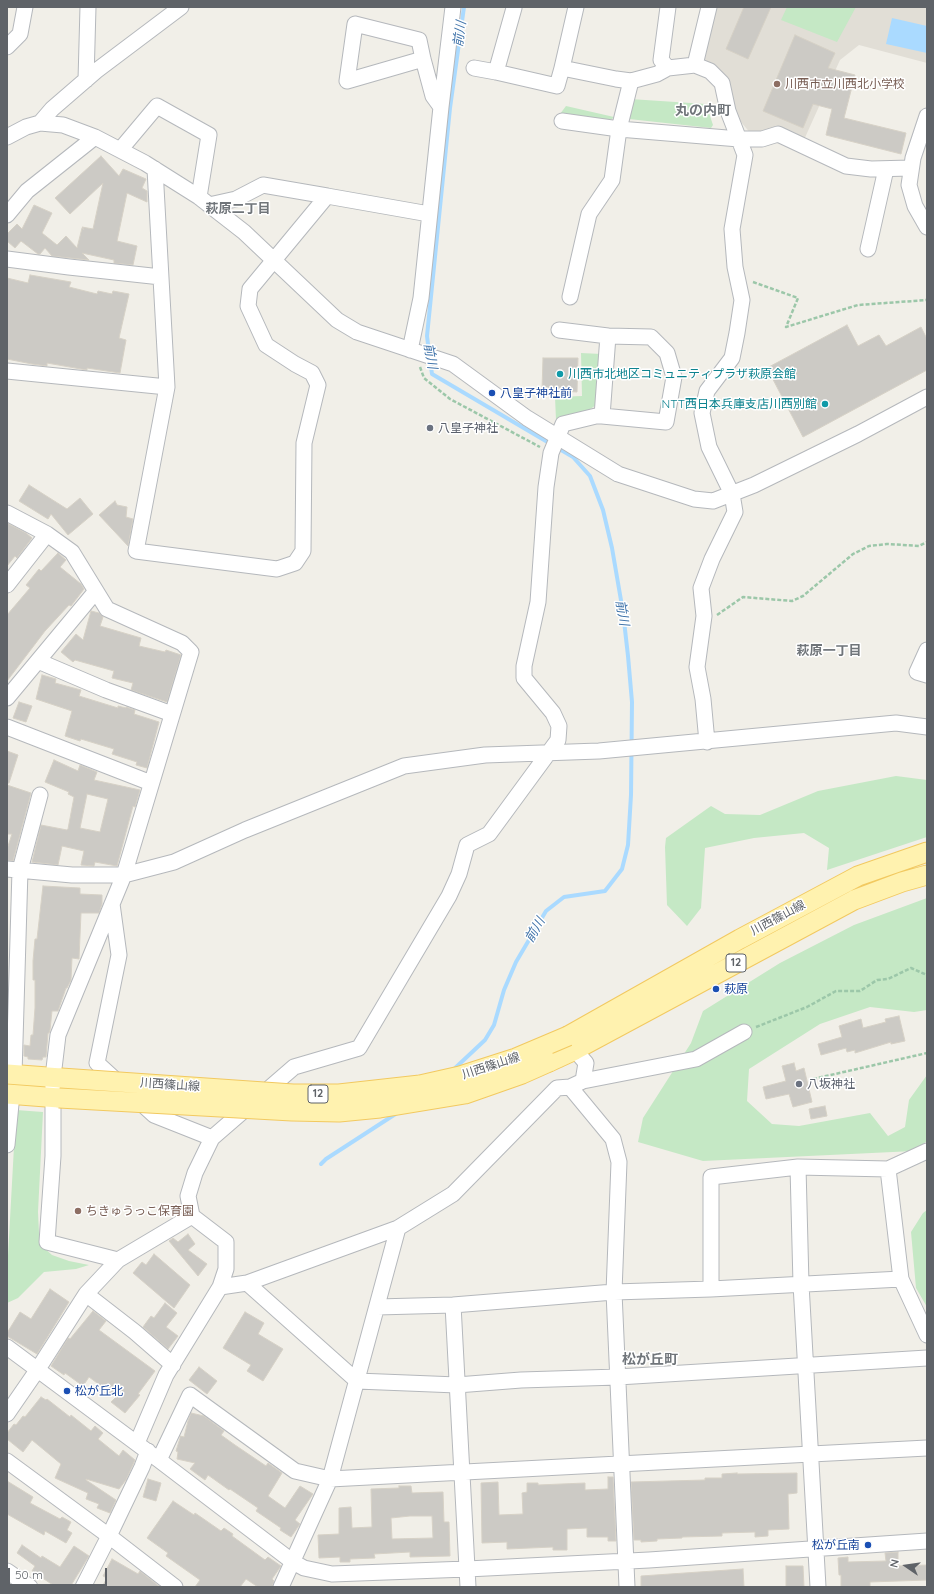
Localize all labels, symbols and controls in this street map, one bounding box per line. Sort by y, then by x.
water label: 前川 [450,20,470,48]
place label: 川西市立川西北小学校 [785,77,905,91]
marker: 川西市立川西北小学校 [772,79,782,89]
district label: 丸の内町 [675,103,731,119]
district label: 萩原二丁目 [206,201,270,217]
water label: 前川 [420,342,440,370]
place label: 川西市北地区コミュニティプラザ萩原会館 [568,367,796,381]
marker: 川西市北地区コミュニティプラザ萩原会館 [555,369,565,379]
place label: 八皇子神社前 [500,386,572,400]
marker: 八皇子神社前 [487,388,497,398]
place label: NTT西日本兵庫支店川西別館 [661,397,817,411]
marker: NTT西日本兵庫支店川西別館 [820,399,830,409]
place label: 八皇子神社 [438,421,498,435]
marker: 八皇子神社 [425,423,435,433]
water label: 前川 [612,599,632,627]
district label: 萩原一丁目 [797,643,861,659]
street label: 川西篠山線 [748,898,808,938]
water label: 前川 [522,915,548,945]
road number: 12 [726,954,746,972]
place label: 萩原 [724,982,748,996]
marker: 萩原 [711,984,721,994]
street label: 川西篠山線 [460,1050,522,1082]
street label: 川西篠山線 [140,1076,200,1094]
place label: 八坂神社 [807,1077,855,1091]
marker: 八坂神社 [794,1079,804,1089]
road number: 12 [308,1085,328,1103]
place label: ちきゅうっこ保育園 [86,1204,194,1218]
marker: ちきゅうっこ保育園 [73,1206,83,1216]
district label: 松が丘町 [622,1352,678,1368]
place label: 松が丘北 [75,1384,123,1398]
marker: 松が丘北 [62,1386,72,1396]
place label: 松が丘南 [812,1538,860,1552]
marker: 松が丘南 [863,1540,873,1550]
north arrow [886,1546,926,1586]
text: N [887,1558,902,1569]
scale bar [10,1560,109,1586]
text: 50 m [15,1567,43,1582]

